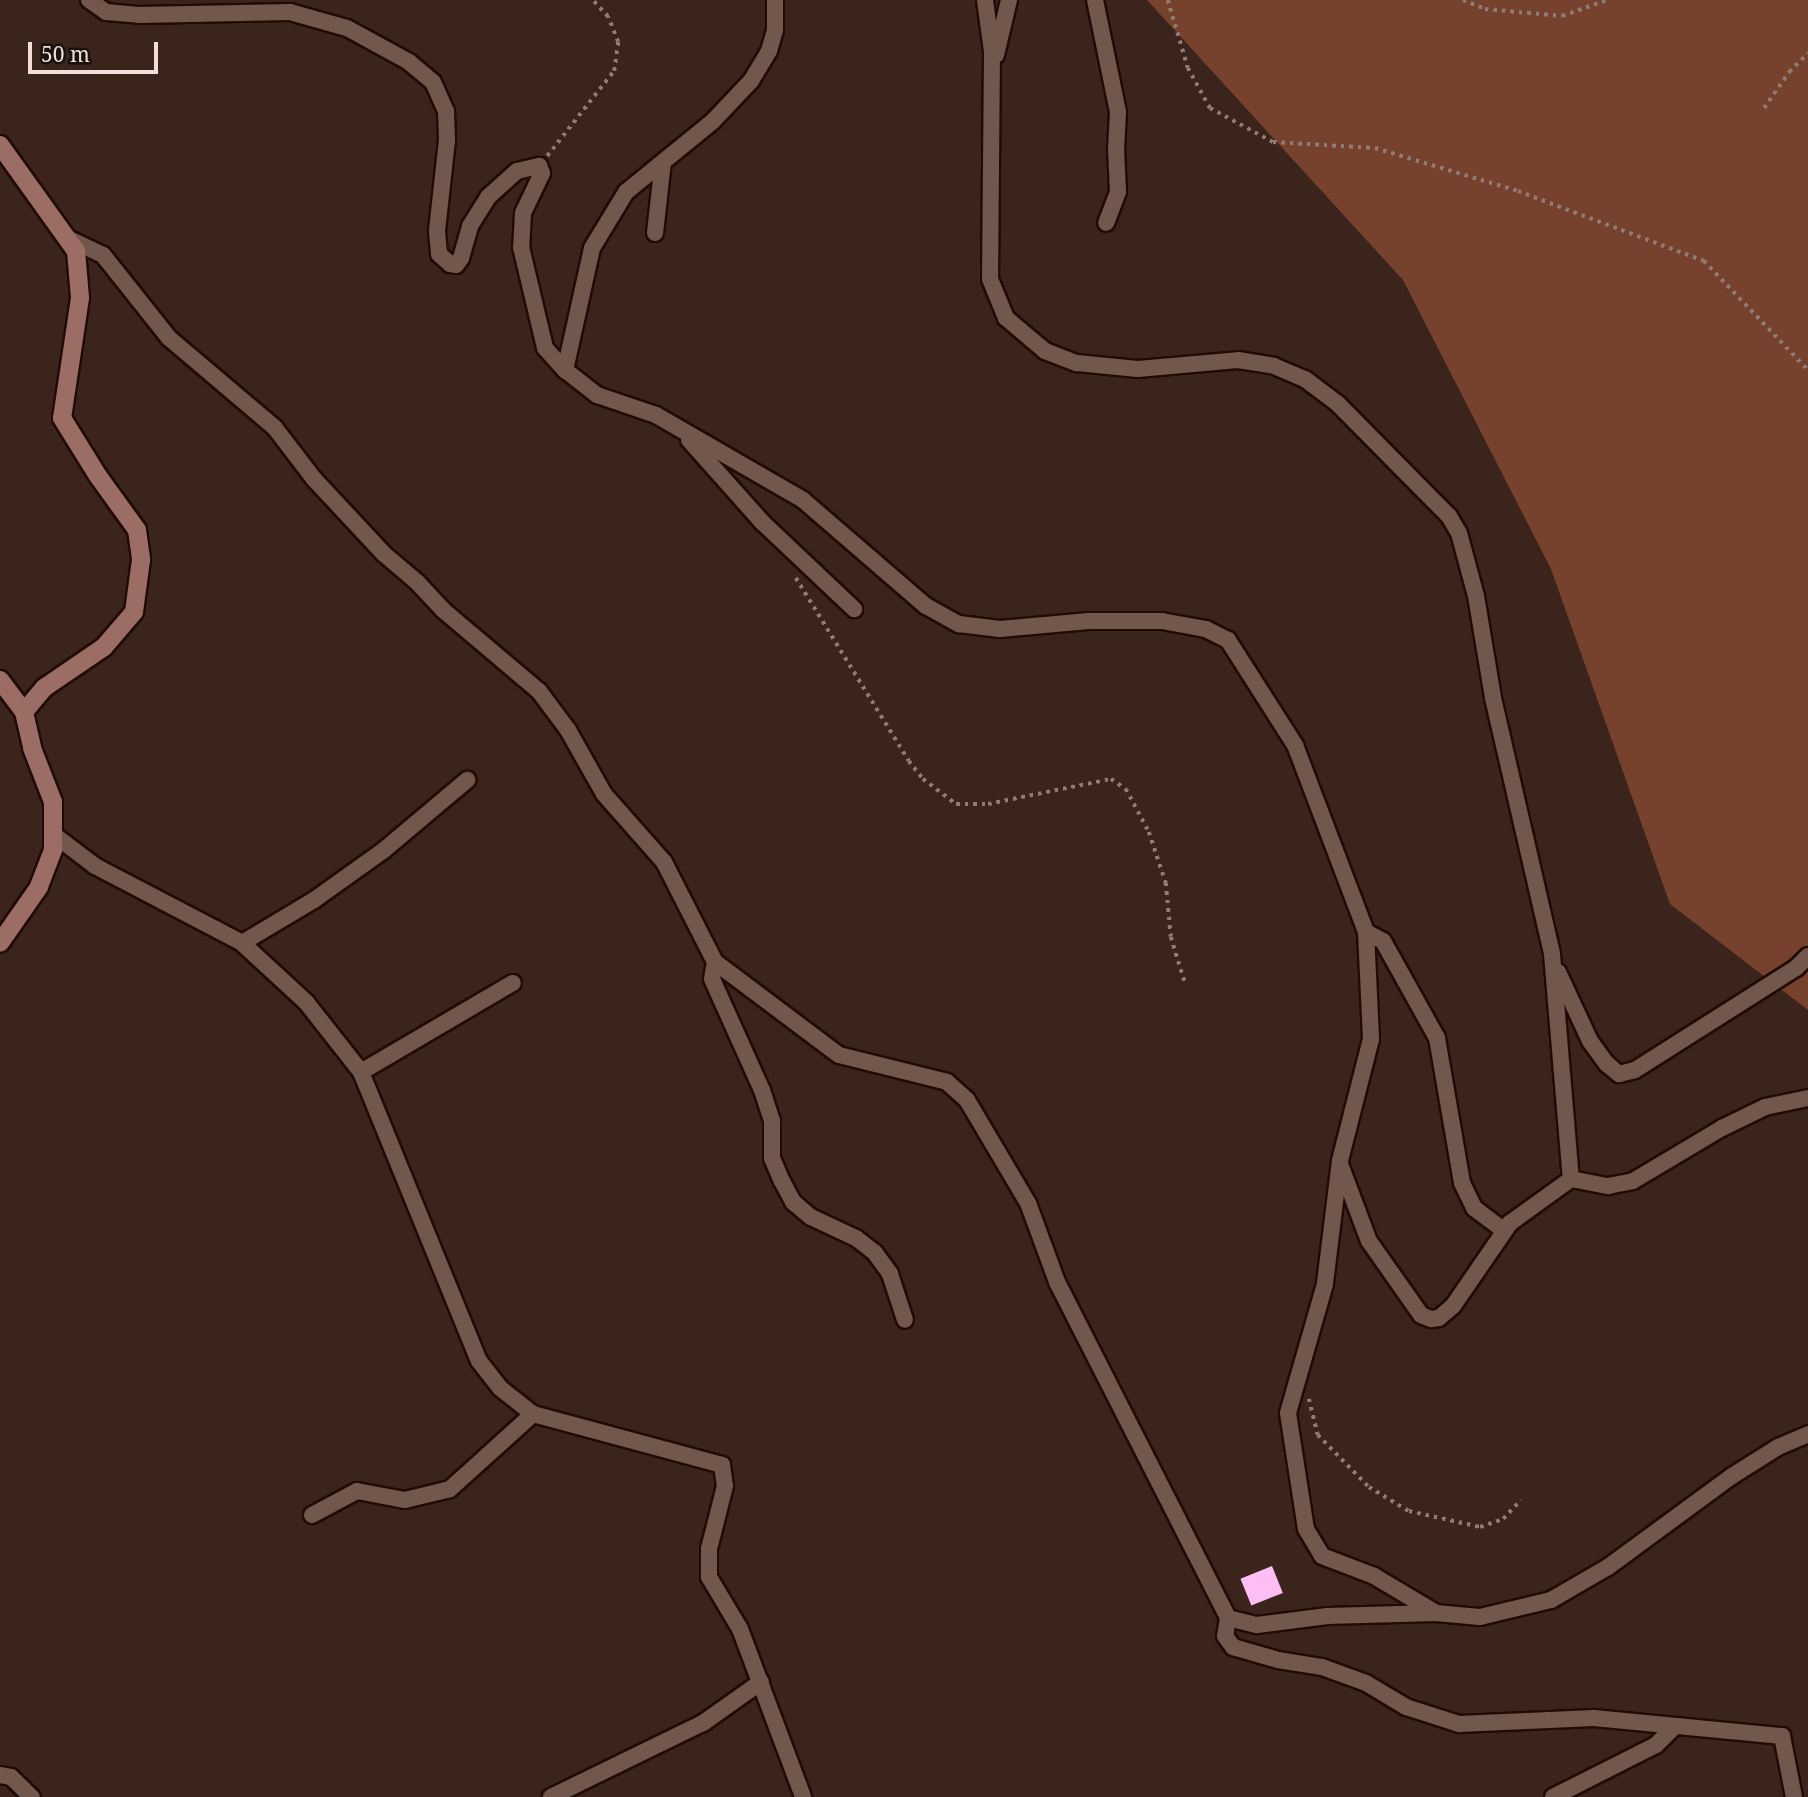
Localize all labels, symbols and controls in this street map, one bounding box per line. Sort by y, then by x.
scale bar [32,28,161,72]
text: 50 m [41,40,90,68]

